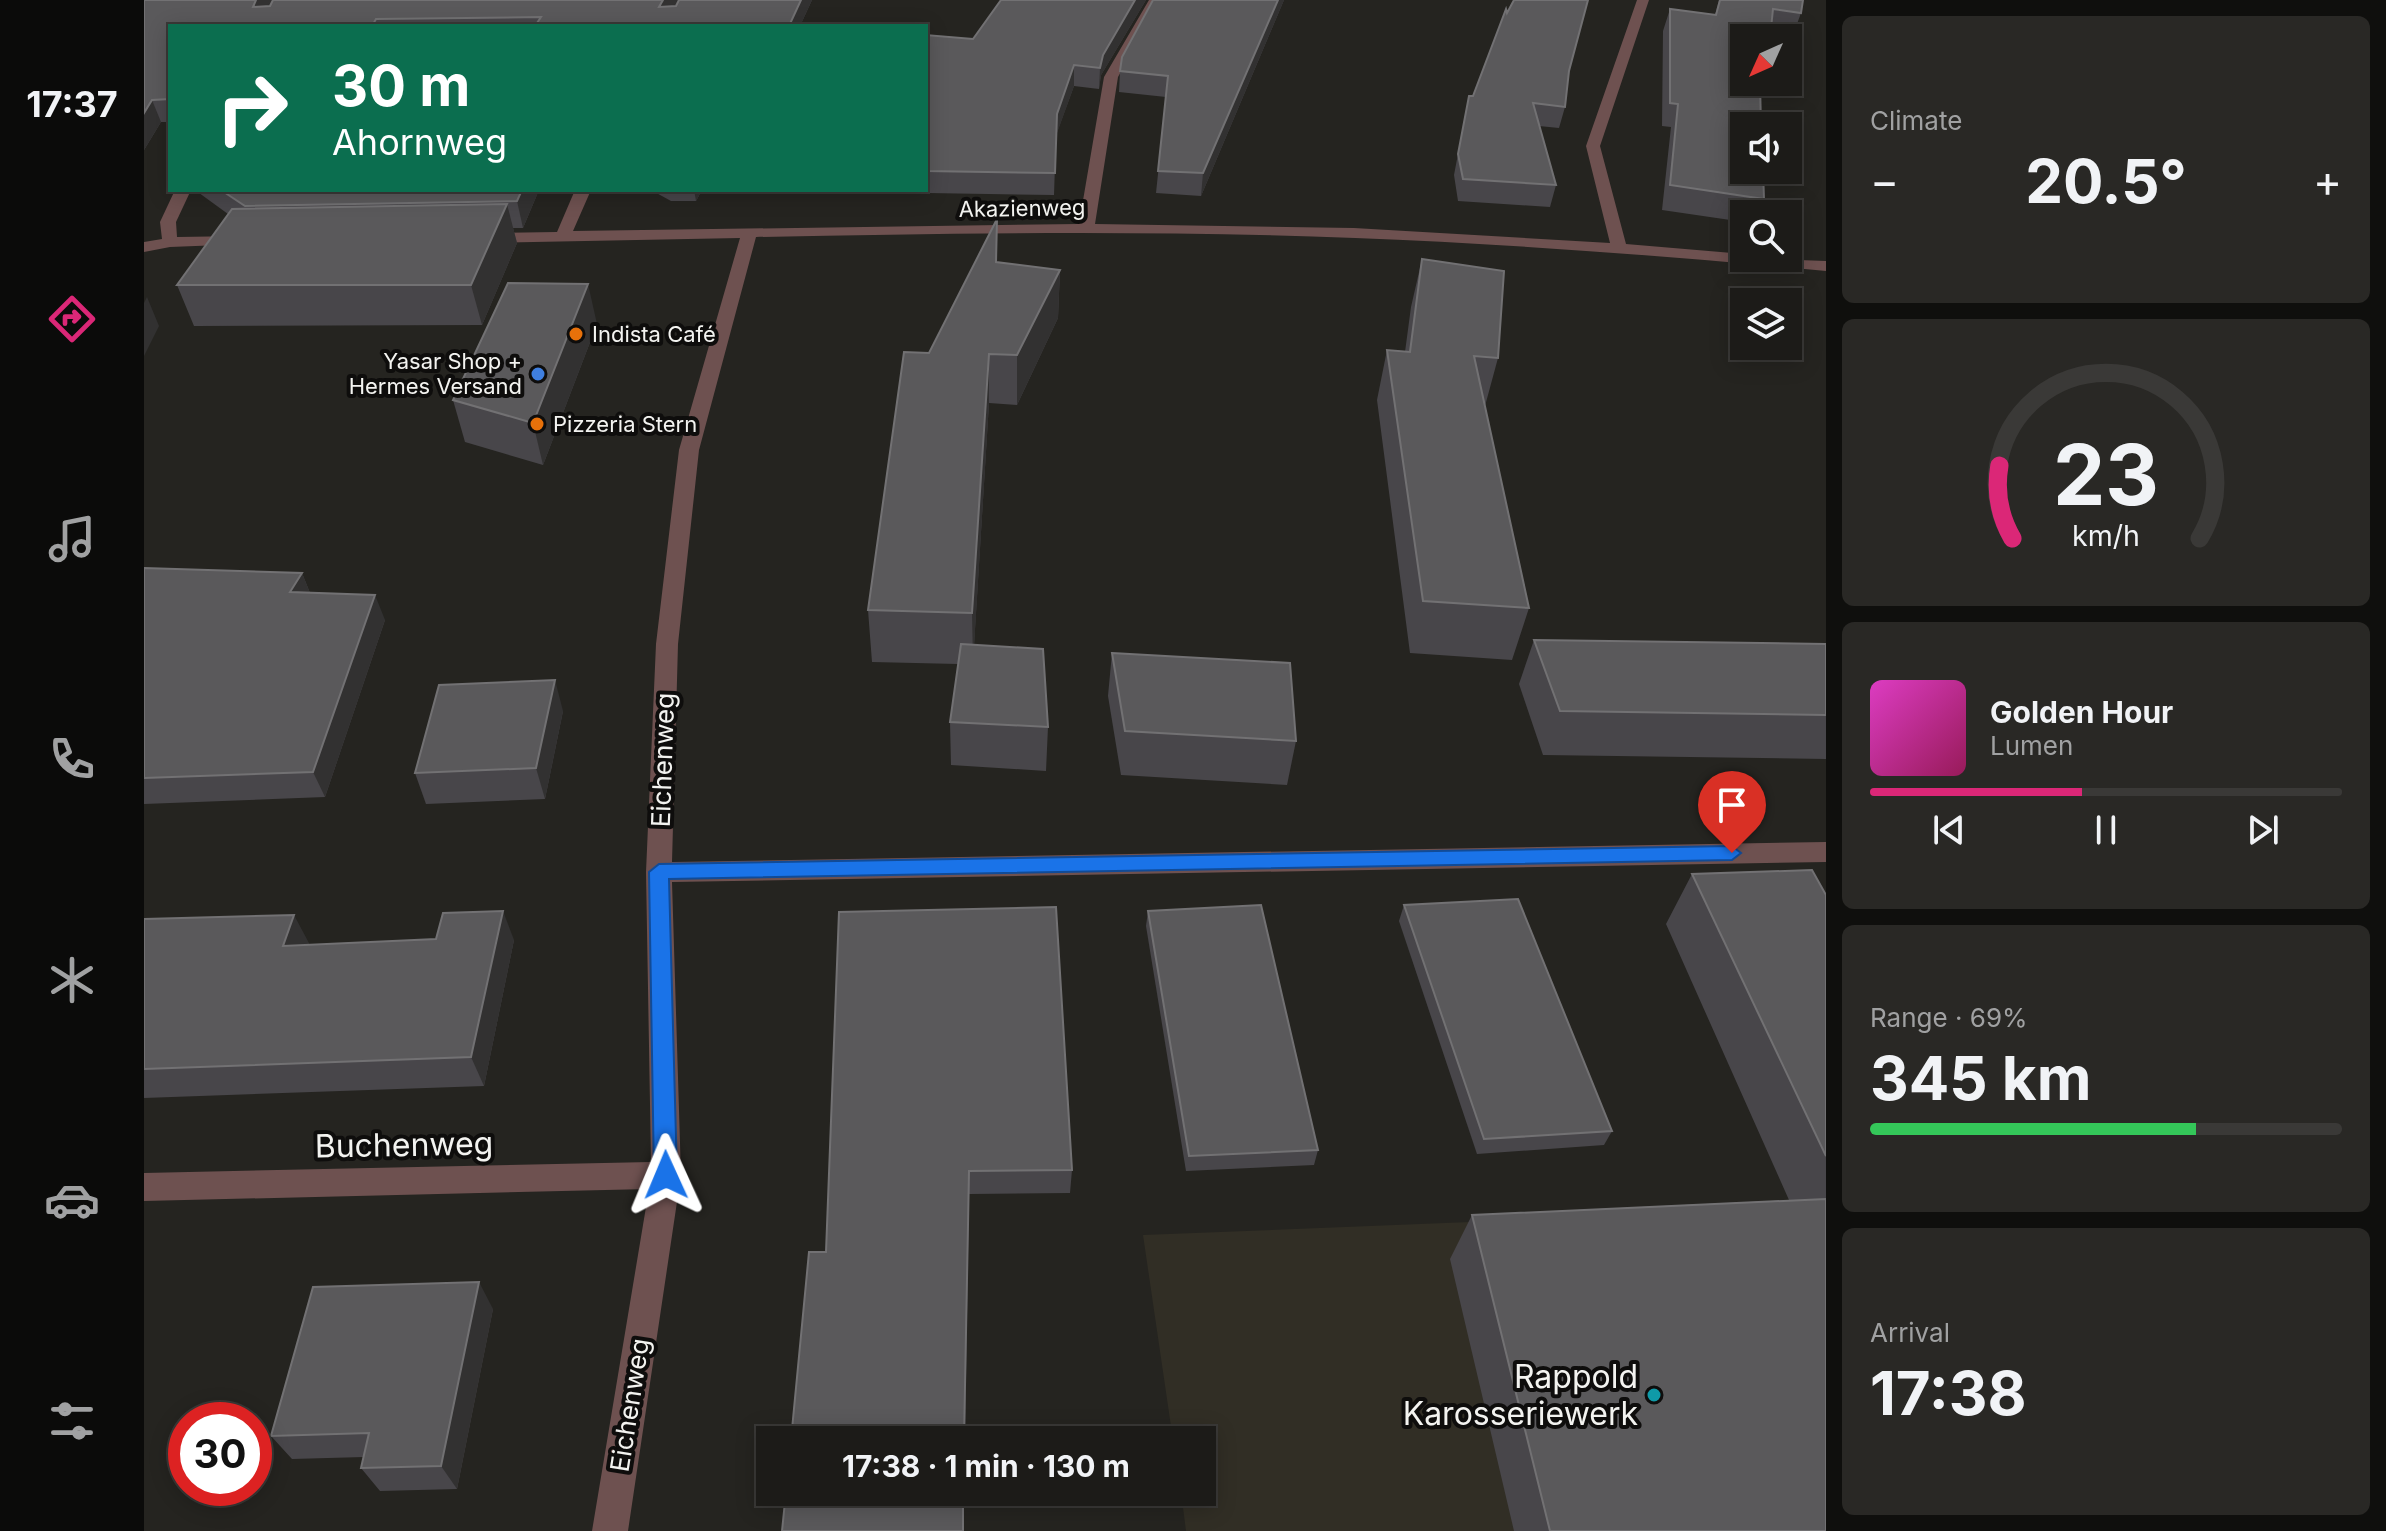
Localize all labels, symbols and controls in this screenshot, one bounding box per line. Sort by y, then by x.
north arrow [1730,24,1802,96]
map controls [1730,24,1802,360]
text: 30 m [332,52,470,120]
icon: right [200,56,304,160]
text: 17:37 [26,82,118,126]
text: Climate [1870,105,1962,136]
button: sound [1730,112,1802,184]
text: Ahornweg [332,120,507,164]
text: 20.5° [2025,145,2187,217]
text: − [1870,154,1899,208]
text: + [2313,154,2342,208]
street label: Akazienweg [958,194,1086,222]
button: search [1730,200,1802,272]
button: layers [1730,288,1802,360]
icon: directions [44,291,100,347]
place label: Indista Café [592,321,716,347]
marker: Indista Café [567,325,585,343]
place label: Yasar Shop + Hermes Versand [349,348,522,399]
marker: Yasar Shop + Hermes Versand [529,365,547,383]
place label: Pizzeria Stern [553,411,697,437]
marker: Pizzeria Stern [528,415,546,433]
text: 23 [2053,423,2159,524]
icon: music [44,511,100,567]
text: km/h [2072,518,2140,553]
street label: Eichenweg [645,692,680,828]
text: Golden Hour [1990,694,2173,730]
text: Lumen [1990,730,2073,761]
icon: phone [44,731,100,787]
pin [1698,771,1766,853]
icon: arrive [1710,783,1754,827]
icon: previous [1927,808,1971,852]
icon: pause [2084,808,2128,852]
icon: next [2241,808,2285,852]
icon: climate [44,952,100,1008]
text: Range · 69% [1870,1002,2028,1033]
text: 345 km [1870,1042,2091,1114]
street label: Buchenweg [314,1123,494,1166]
position arrow [624,1133,708,1217]
icon: car [44,1172,100,1228]
text: Arrival [1870,1317,1950,1348]
street label: Eichenweg [604,1336,655,1474]
place label: Rappold Karosseriewerk [1403,1357,1638,1433]
text: 17:38 [1870,1357,2027,1429]
marker: Rappold Karosseriewerk [1645,1386,1663,1404]
icon: filters [44,1393,100,1449]
speed limit sign: 30 [168,1402,272,1506]
text: 17:38 · 1 min · 130 m [842,1448,1130,1484]

